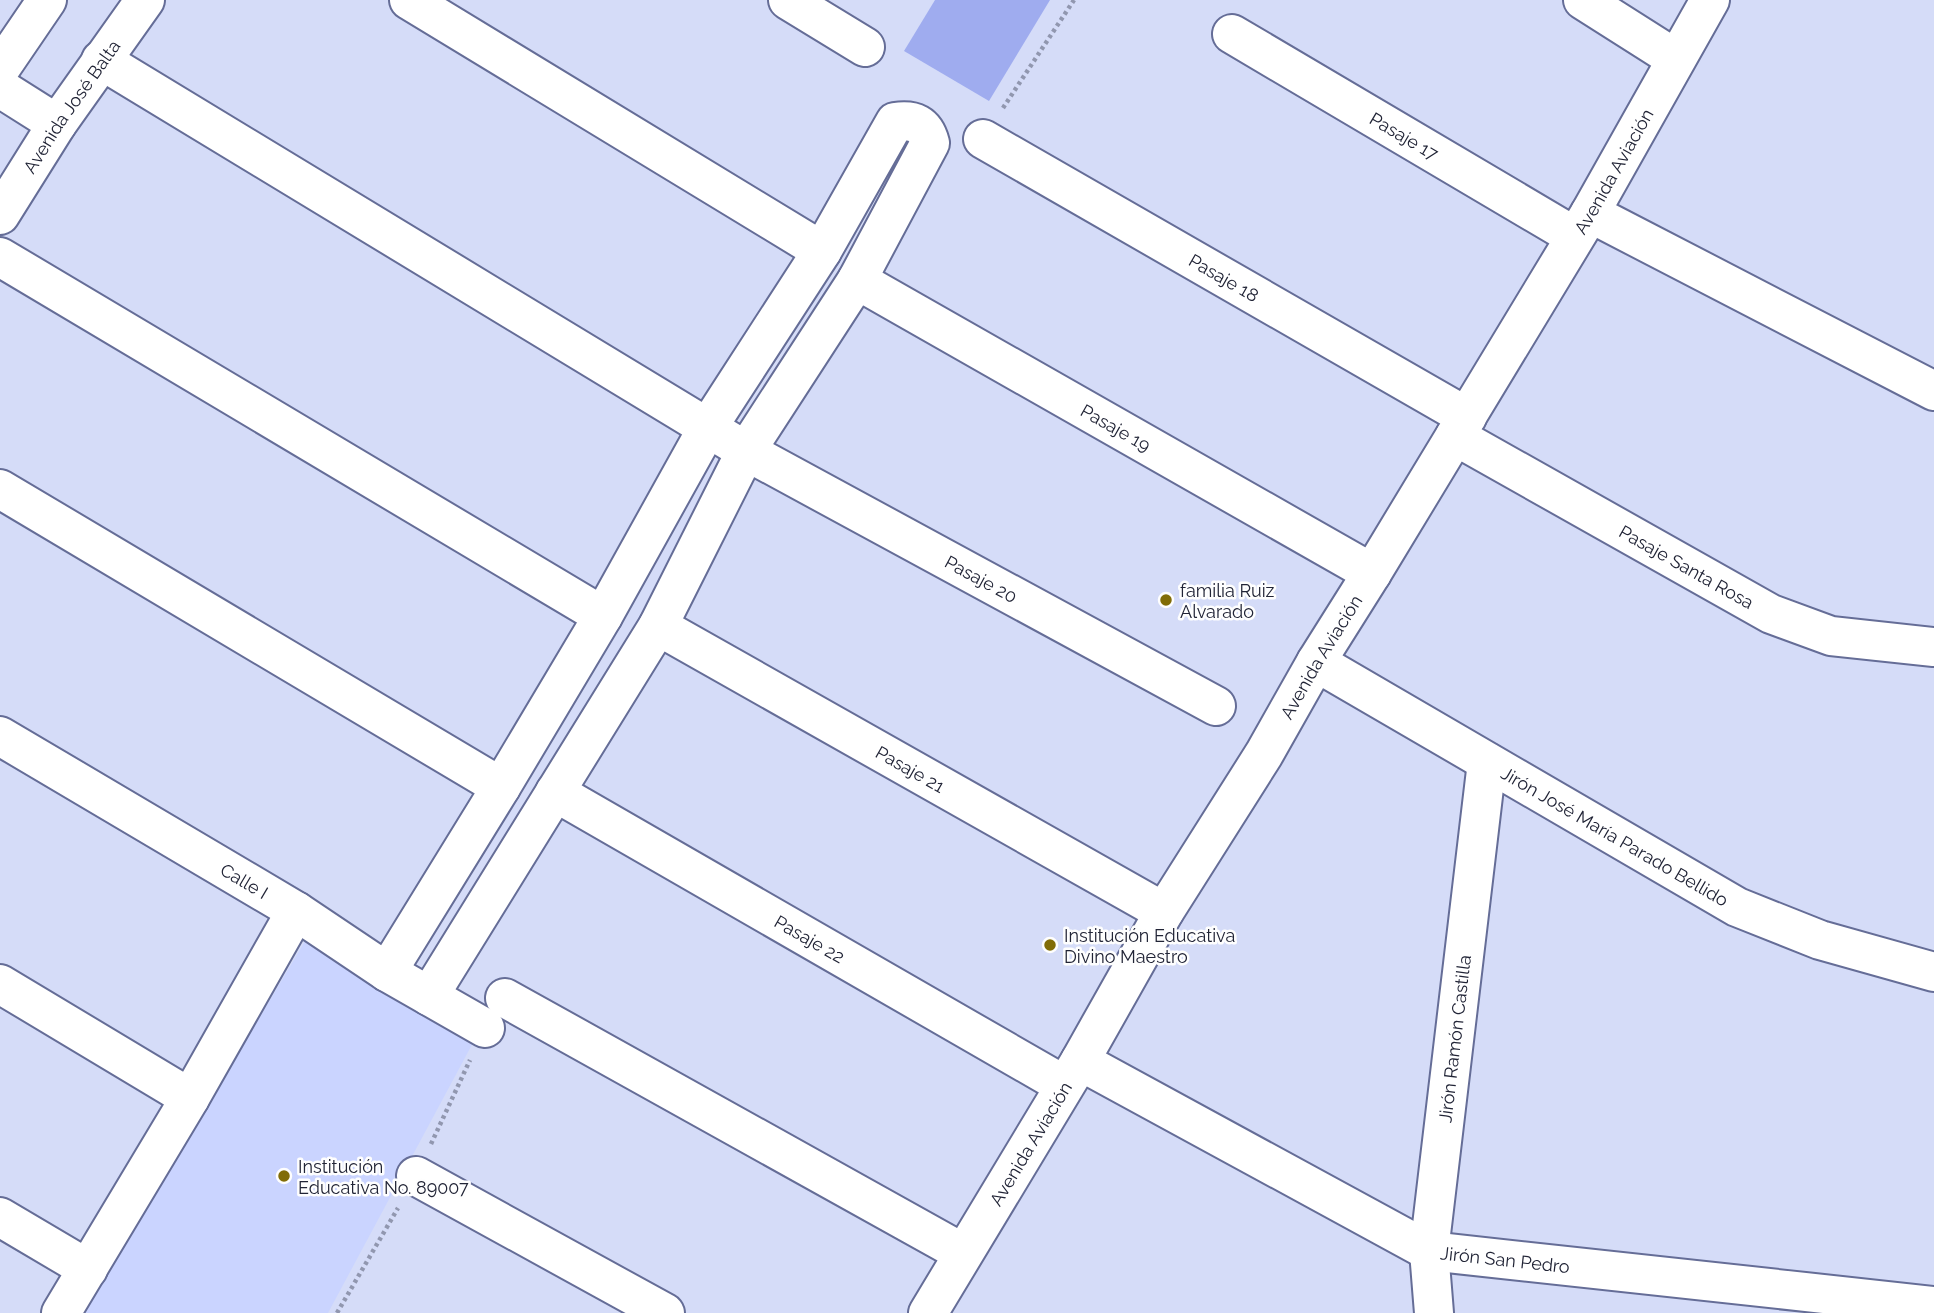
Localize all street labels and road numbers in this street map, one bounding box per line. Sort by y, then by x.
street label: Avenida José Balta [19,36,124,177]
street label: Avenida Aviación [1569,105,1657,238]
street label: Pasaje 17 [1366,107,1443,164]
street label: Pasaje 18 [1185,249,1263,306]
street label: Pasaje 19 [1077,399,1155,456]
street label: Pasaje Santa Rosa [1616,520,1758,613]
street label: Pasaje 20 [942,551,1021,607]
street label: Avenida Aviación [1276,591,1366,722]
street label: Pasaje 21 [872,741,949,797]
street label: Jirón José María Parado Bellido [1498,762,1733,910]
street label: Calle I [217,858,272,903]
street label: Pasaje 22 [771,910,849,967]
street label: Jirón Ramón Castilla [1434,954,1475,1124]
street label: Avenida Aviación [985,1078,1076,1209]
street label: Jirón San Pedro [1439,1242,1571,1277]

